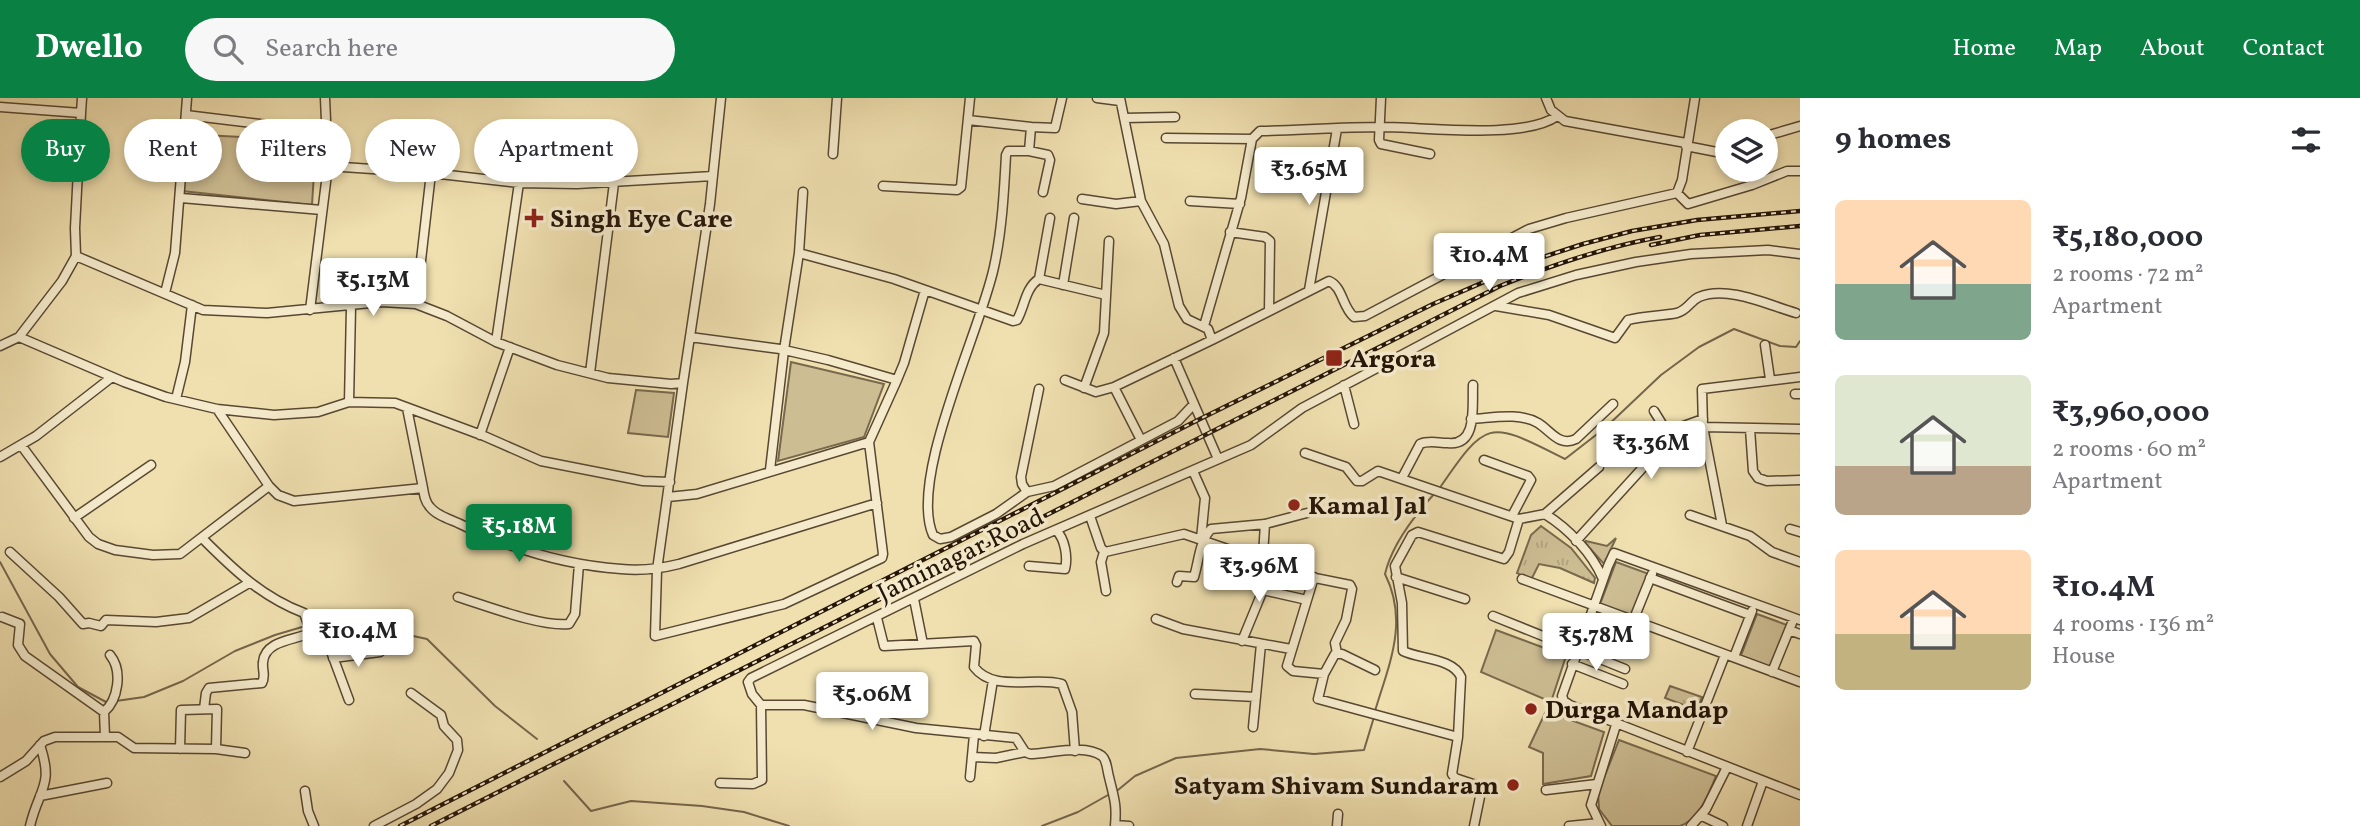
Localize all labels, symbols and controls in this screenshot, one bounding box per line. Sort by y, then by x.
search box [185,18,675,81]
text: Dwello [35,26,143,72]
icon: search [209,30,247,68]
text: Search here [265,31,398,67]
text: Home [1952,32,2016,66]
text: Map [2054,32,2102,66]
text: About [2140,32,2205,66]
text: Contact [2243,32,2325,66]
chip: Buy [21,119,110,182]
chip: Rent [124,119,222,182]
chip: Filters [236,119,351,182]
chip: New [365,119,460,182]
chip: Apartment [474,119,638,182]
map controls [1715,119,1778,182]
button: layers [1715,119,1778,182]
text: 9 homes [1835,119,1951,161]
icon: filters [2287,121,2325,159]
pin: ₹3.65M [1252,148,1366,207]
text: ₹3.65M [1271,154,1347,186]
place label: Singh Eye Care [550,202,733,238]
marker: Singh Eye Care [524,208,544,228]
text: ₹5,180,000 [2052,217,2203,259]
icon: home [1891,228,1975,312]
pin: ₹10.4M [1432,234,1546,293]
text: ₹10.4M [1450,240,1528,272]
pin: ₹5.13M [316,258,430,318]
text: 2 rooms · 72 m² [2052,259,2203,291]
text: ₹5.13M [336,265,410,297]
text: Apartment [2052,291,2163,323]
place label: Argora [1350,342,1436,378]
marker: Argora [1324,348,1344,368]
text: ₹3,960,000 [2052,392,2209,434]
icon: home [1891,403,1975,487]
pin: ₹3.36M [1594,422,1708,481]
text: ₹3.36M [1612,428,1690,460]
text: 2 rooms · 60 m² [2052,434,2206,466]
text: Apartment [2052,466,2163,498]
place label: Kamal Jal [1308,489,1427,525]
marker: Kamal Jal [1286,497,1302,513]
street label: Jaminagar Road [871,500,1050,612]
pin: ₹5.18M [462,504,576,564]
text: ₹5.18M [482,511,556,543]
pin: ₹3.96M [1202,545,1316,604]
text: ₹3.96M [1219,551,1299,583]
text: ₹10.4M [2052,567,2155,609]
icon: home [1891,578,1975,662]
text: 4 rooms · 136 m² [2052,609,2214,641]
pin: ₹10.4M [301,610,415,669]
pin: ₹5.78M [1539,614,1653,673]
text: ₹10.4M [319,616,397,648]
text: ₹5.78M [1558,620,1634,652]
text: House [2052,641,2115,673]
pin: ₹5.06M [815,672,929,732]
text: ₹5.06M [832,679,912,711]
place label: Durga Mandap [1545,693,1728,729]
marker: Durga Mandap [1523,701,1539,717]
place label: Satyam Shivam Sundaram [1174,769,1499,805]
marker: Satyam Shivam Sundaram [1505,777,1521,793]

